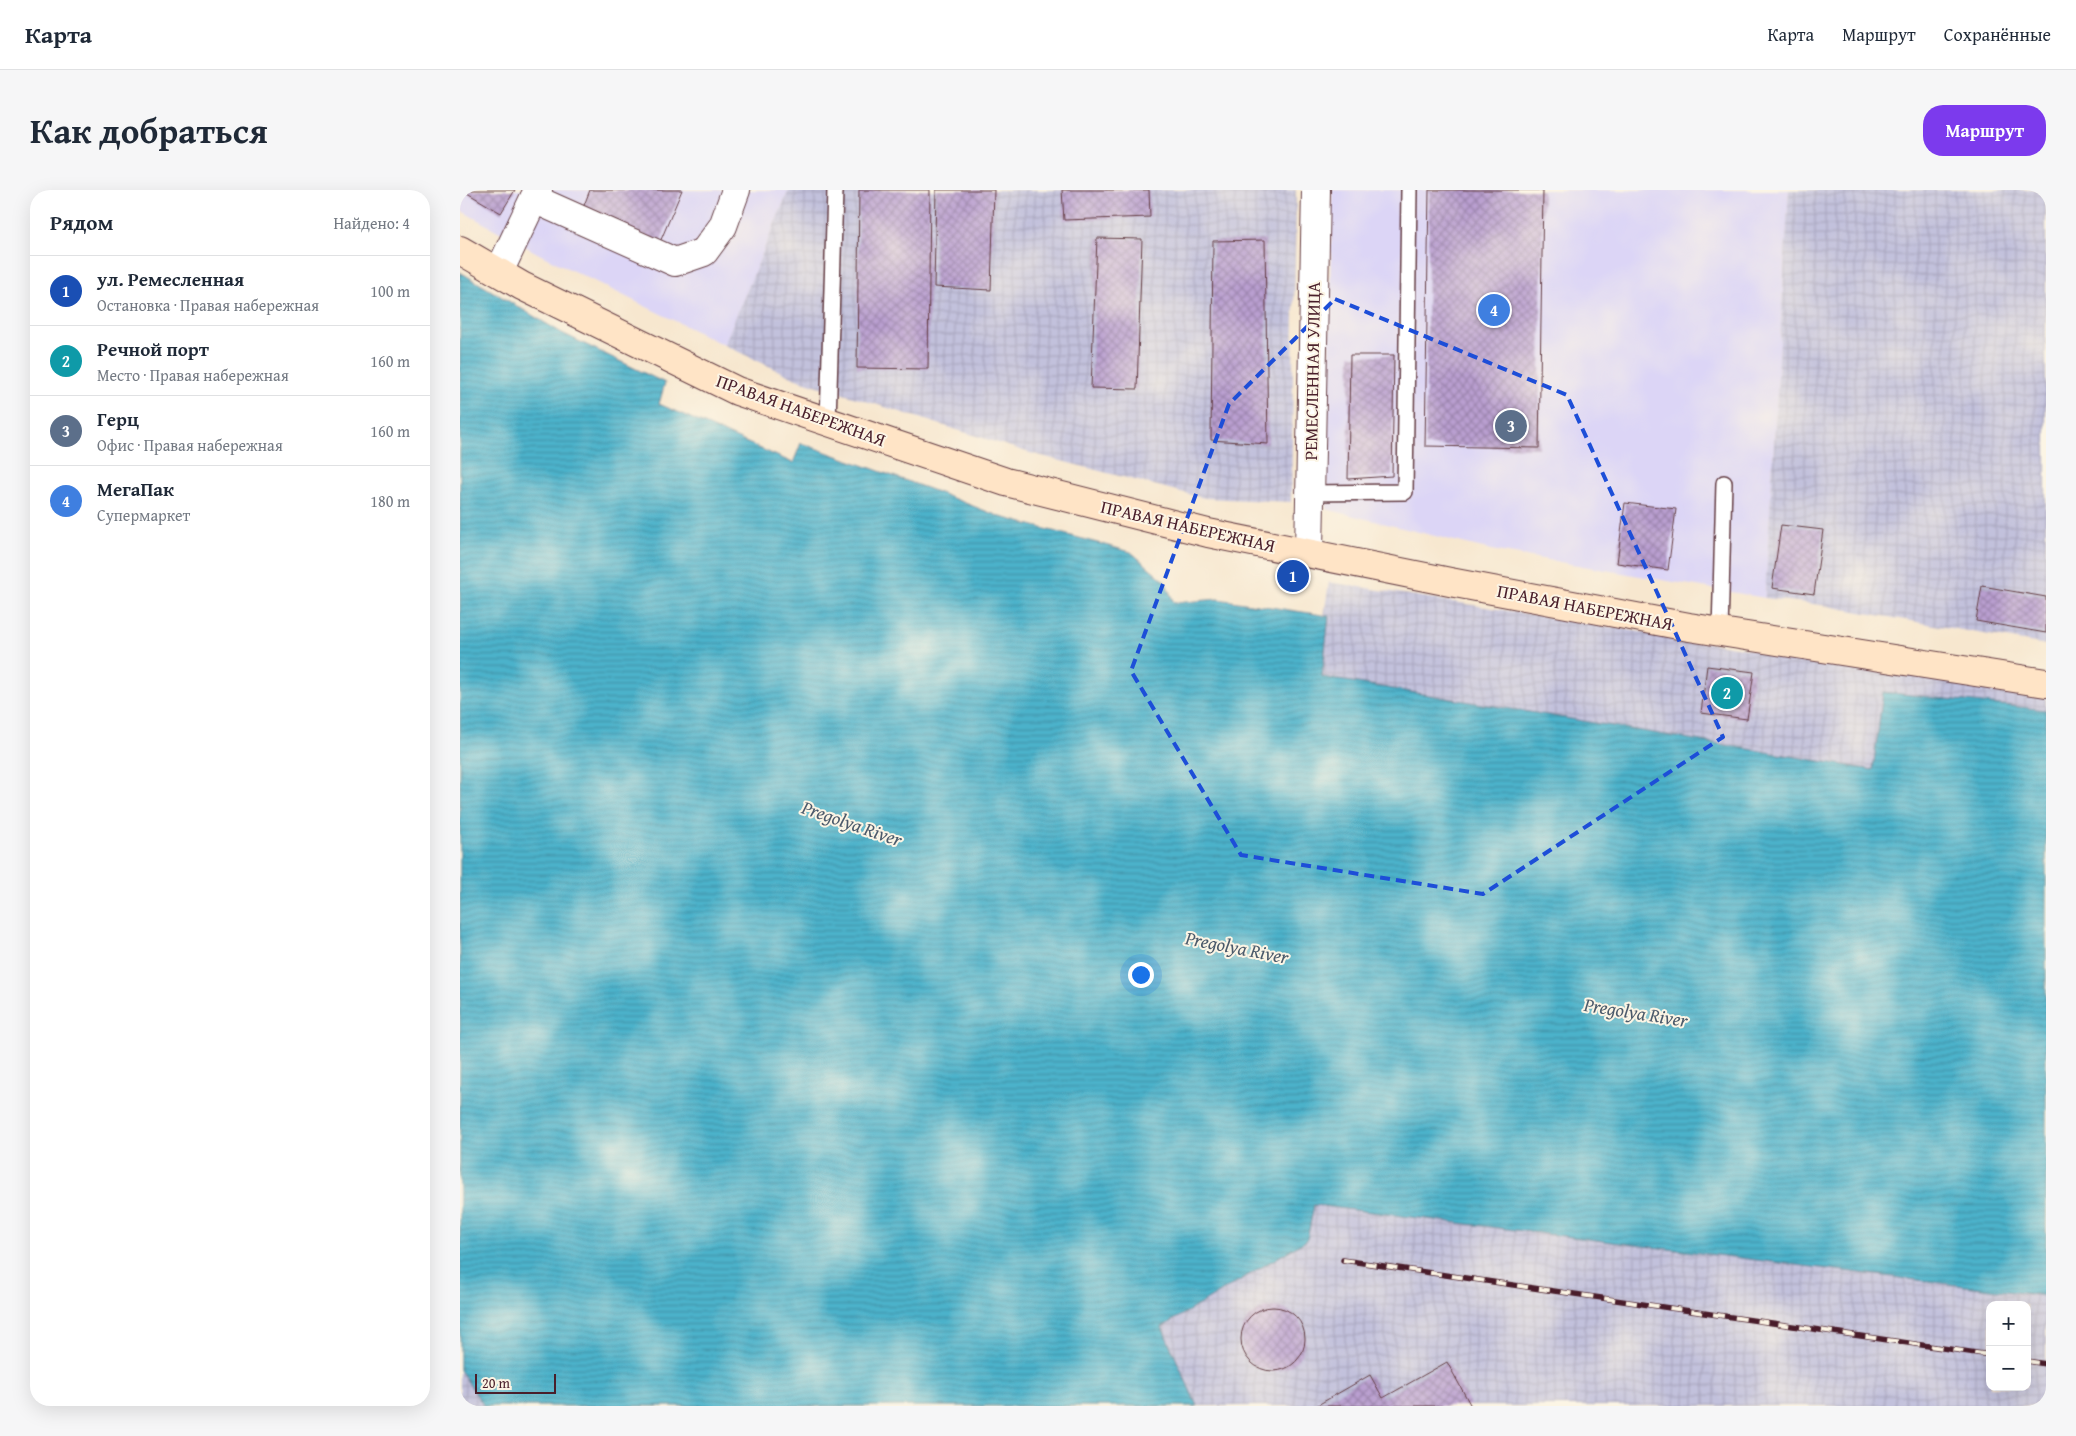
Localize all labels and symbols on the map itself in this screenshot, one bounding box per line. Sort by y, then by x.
street label: РЕМЕСЛЕННАЯ УЛИЦА [1297,281,1327,461]
pin: 4 [1478,291,1510,329]
street label: ПРАВАЯ НАБЕРЕЖНАЯ [713,367,890,453]
pin: 3 [1495,407,1527,445]
street label: ПРАВАЯ НАБЕРЕЖНАЯ [1098,493,1278,559]
pin: 1 [1277,557,1309,595]
street label: ПРАВАЯ НАБЕРЕЖНАЯ [1495,577,1675,637]
pin: 2 [1711,674,1743,712]
water label: Pregolya River [797,792,907,854]
water label: Pregolya River [1182,923,1292,971]
your location [1128,962,1154,988]
water label: Pregolya River [1581,990,1691,1034]
scale bar [475,1371,556,1394]

